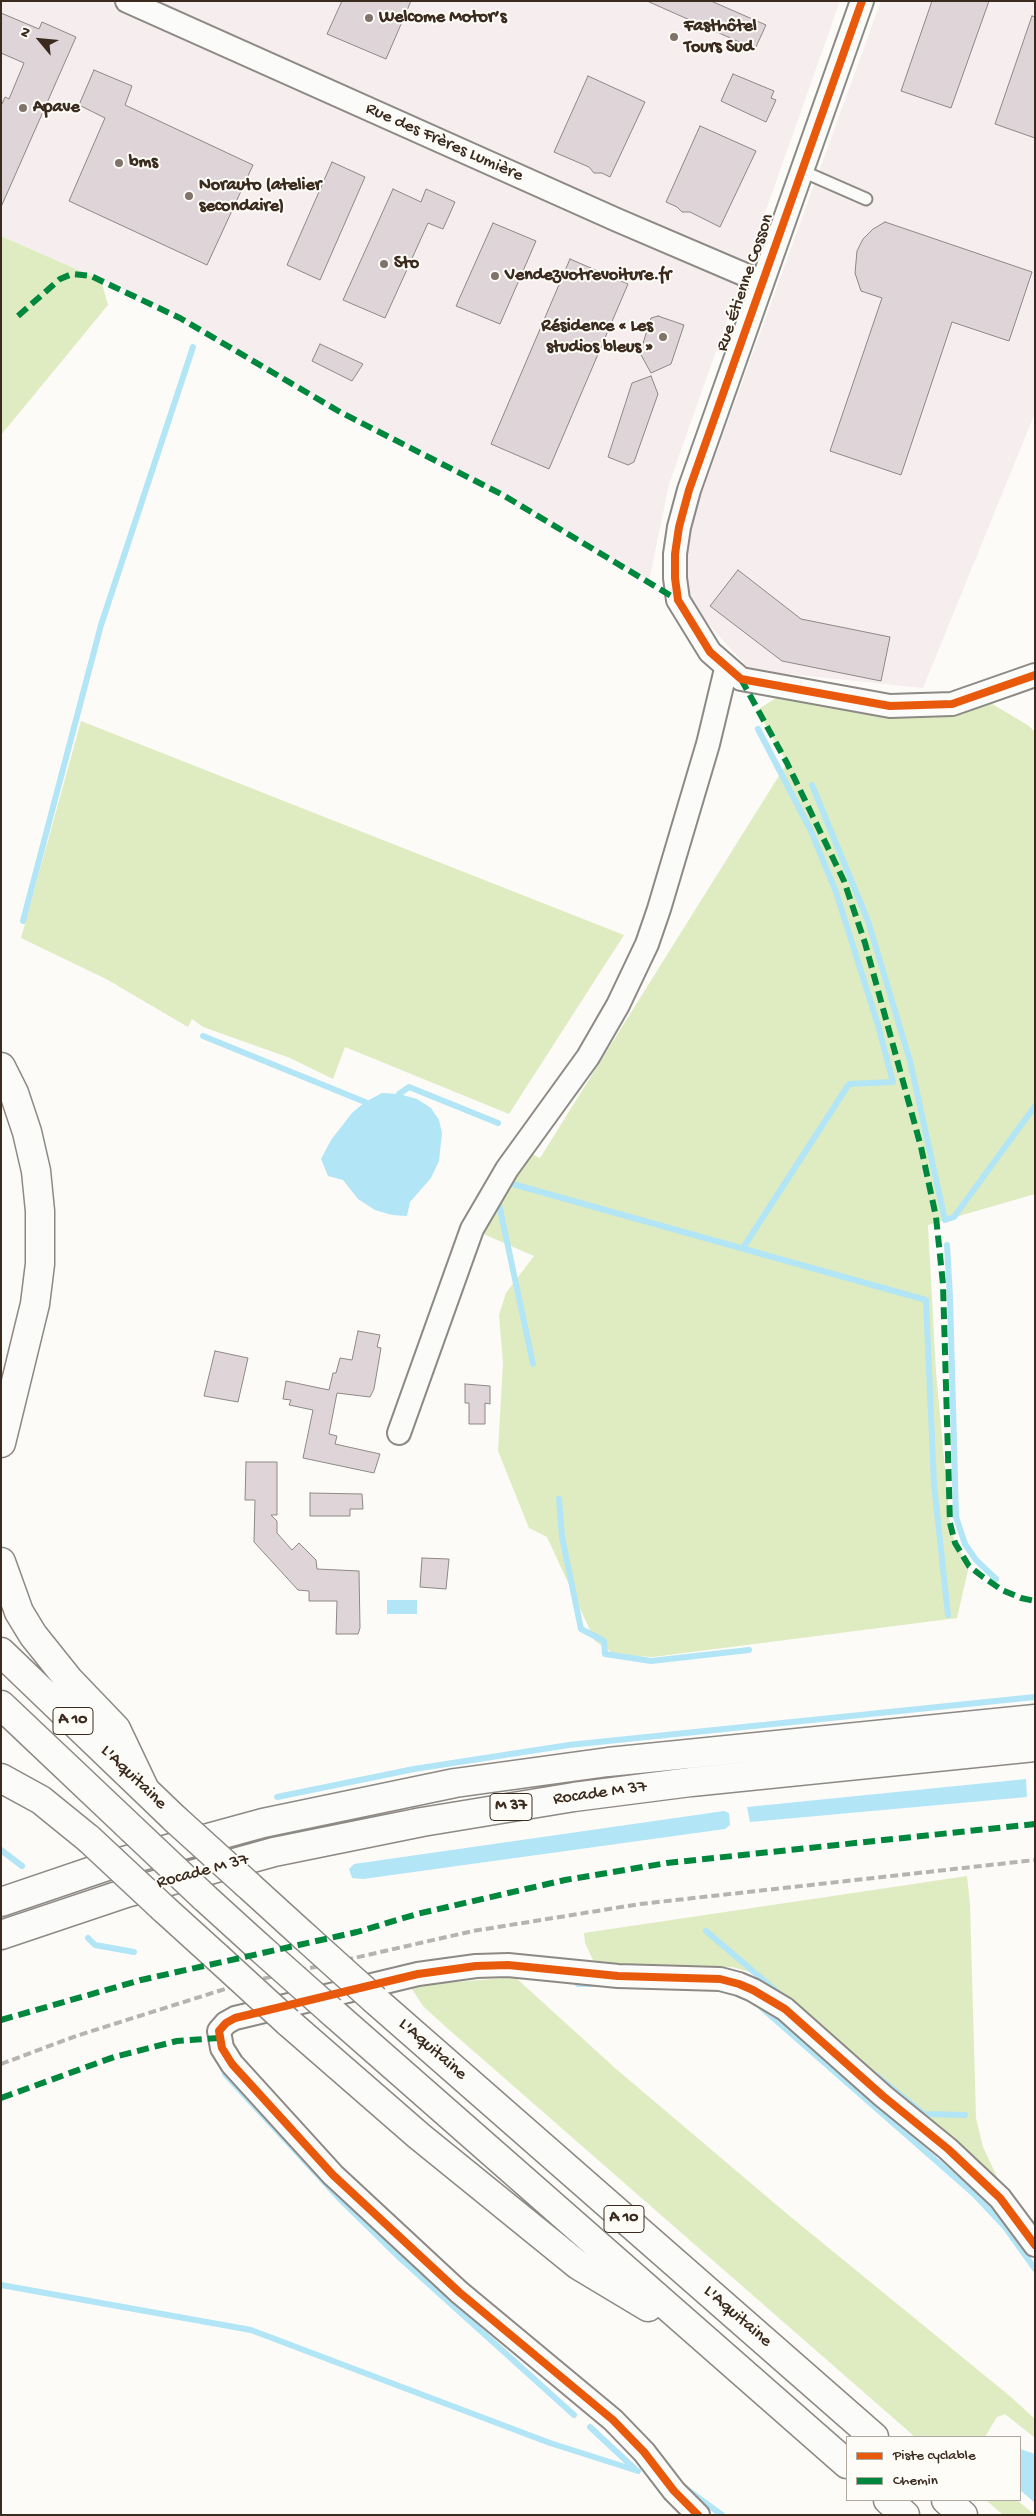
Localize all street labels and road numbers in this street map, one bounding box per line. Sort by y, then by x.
street label: Rue des Frères Lumière [362,99,526,187]
street label: Rue Étienne Cosson [712,211,780,355]
road number: A 10 [53,1708,93,1734]
street label: L'Aquitaine [95,1741,171,1815]
street label: Rocade M 37 [552,1777,648,1811]
road number: M 37 [490,1794,532,1820]
street label: Rocade M 37 [155,1849,251,1895]
street label: L'Aquitaine [393,2014,471,2086]
road number: A 10 [604,2206,644,2232]
street label: L'Aquitaine [698,2281,776,2353]

